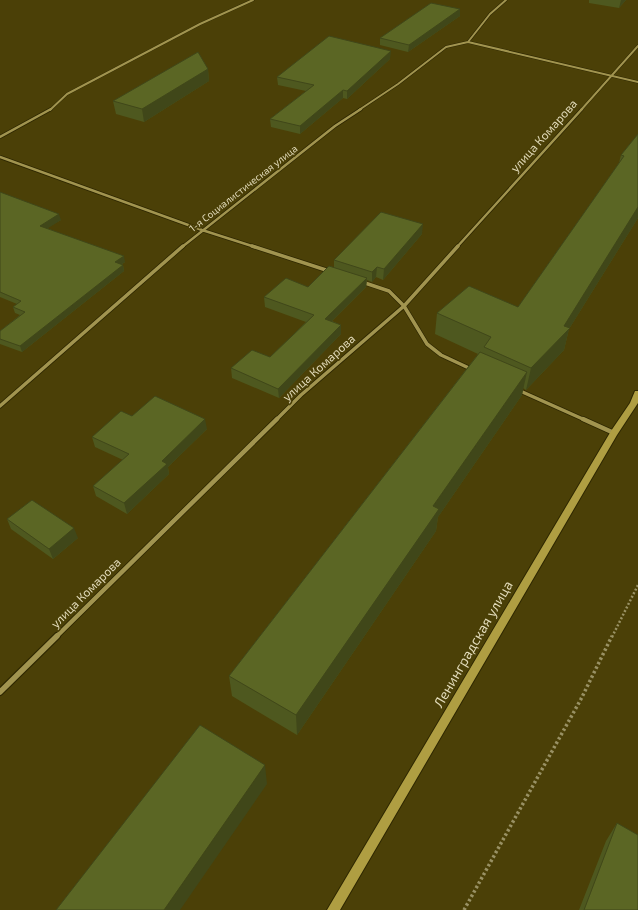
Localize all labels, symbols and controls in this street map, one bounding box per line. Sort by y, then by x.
street label: улица Комарова [507,96,580,175]
street label: 1-я Социалистическая улица [186,142,300,235]
street label: улица Комарова [279,331,358,404]
street label: улица Комарова [48,555,124,631]
street label: Ленинградская улица [429,577,516,710]

